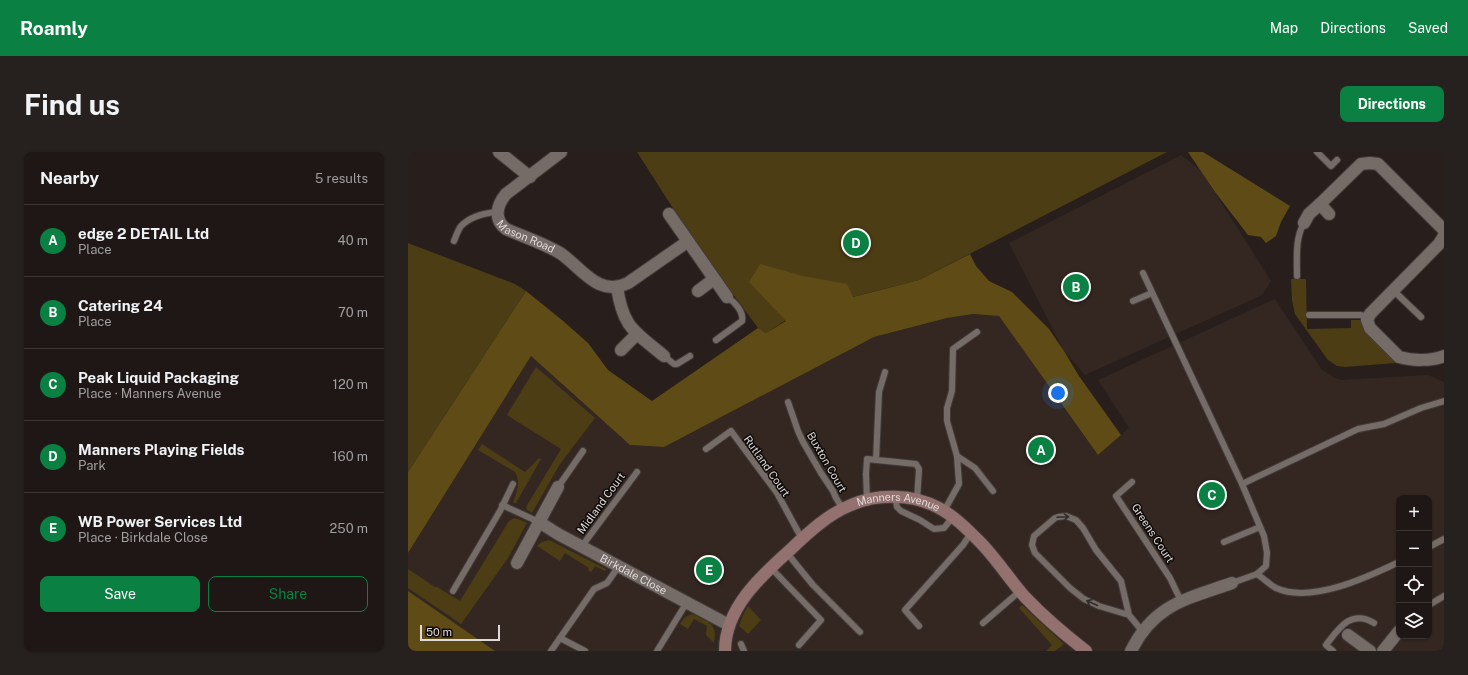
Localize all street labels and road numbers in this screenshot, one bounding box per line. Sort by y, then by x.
street label: Mason Road [494,218,557,255]
street label: Buxton Court [805,430,849,494]
street label: Rutland Court [742,433,792,499]
street label: Midland Court [575,470,627,536]
street label: Manners Avenue [855,491,942,514]
street label: Greens Court [1129,501,1177,565]
street label: Birkdale Close [598,552,669,597]

